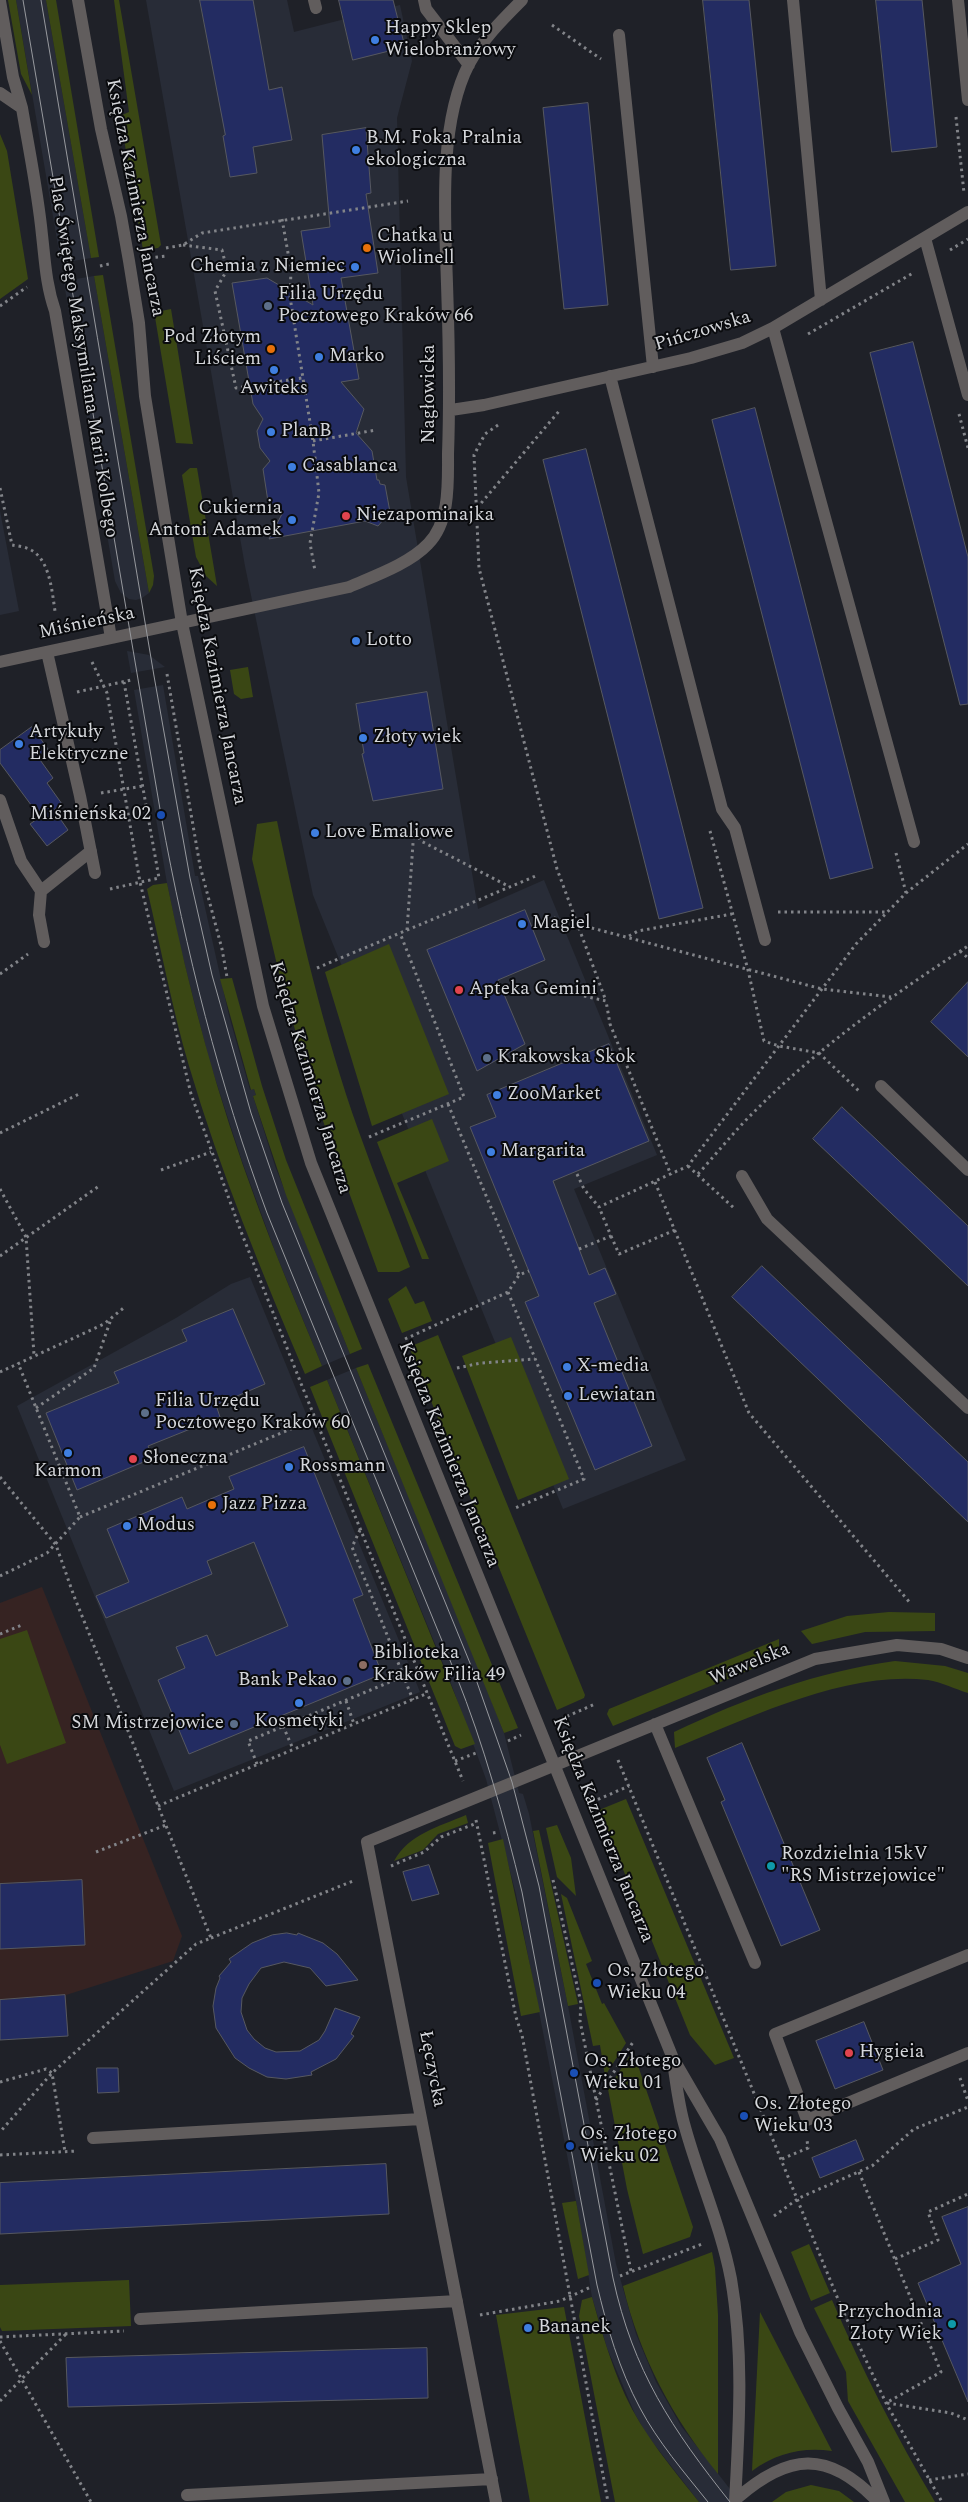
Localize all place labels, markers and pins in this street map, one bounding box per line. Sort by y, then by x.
place label: Happy Sklep Wielobranżowy [385,18,516,62]
marker: Happy Sklep Wielobranżowy [369,34,381,46]
place label: B.M. Foka. Pralnia ekologiczna [366,128,522,172]
marker: B.M. Foka. Pralnia ekologiczna [350,144,362,156]
place label: Chatka u Wiolinell [377,226,455,270]
marker: Chatka u Wiolinell [361,242,373,254]
place label: Chemia z Niemiec [190,256,345,278]
marker: Chemia z Niemiec [349,261,361,273]
place label: Filia Urzędu Pocztowego Kraków 66 [278,284,473,328]
marker: Filia Urzędu Pocztowego Kraków 66 [262,300,274,312]
place label: Pod Złotym Liściem [163,327,261,371]
marker: Pod Złotym Liściem [265,343,277,355]
place label: Marko [329,346,385,368]
marker: Marko [313,351,325,363]
marker: Awiteks [268,364,280,376]
place label: Awiteks [240,378,308,400]
place label: PlanB [281,421,332,443]
marker: PlanB [265,426,277,438]
place label: Casablanca [302,456,397,478]
marker: Casablanca [286,461,298,473]
place label: Cukiernia Antoni Adamek [148,498,282,542]
place label: Niezapominajka [356,505,494,527]
marker: Niezapominajka [340,510,352,522]
marker: Cukiernia Antoni Adamek [286,514,298,526]
place label: Lotto [366,630,412,652]
marker: Lotto [350,635,362,647]
place label: Artykuły Elektryczne [29,722,128,766]
place label: Złoty wiek [373,727,462,749]
marker: Złoty wiek [357,732,369,744]
marker: Artykuły Elektryczne [13,738,25,750]
place label: Miśnieńska 02 [30,804,151,826]
marker: Miśnieńska 02 [155,809,167,821]
place label: Love Emaliowe [325,822,453,844]
marker: Love Emaliowe [309,827,321,839]
place label: Magiel [532,913,591,935]
marker: Magiel [516,918,528,930]
place label: Apteka Gemini [469,979,597,1001]
marker: Apteka Gemini [453,984,465,996]
place label: Krakowska Skok [497,1047,636,1069]
marker: Krakowska Skok [481,1052,493,1064]
place label: ZooMarket [507,1084,601,1106]
marker: ZooMarket [491,1089,503,1101]
place label: Margarita [501,1141,585,1163]
marker: Margarita [485,1146,497,1158]
place label: X-media [577,1356,649,1378]
marker: X-media [561,1361,573,1373]
place label: Lewiatan [578,1385,656,1407]
marker: Lewiatan [562,1390,574,1402]
place label: Filia Urzędu Pocztowego Kraków 60 [155,1391,350,1435]
marker: Filia Urzędu Pocztowego Kraków 60 [139,1407,151,1419]
marker: Karmon [62,1447,74,1459]
place label: Słoneczna [143,1448,228,1470]
marker: Słoneczna [127,1453,139,1465]
place label: Rossmann [299,1456,386,1478]
place label: Karmon [34,1461,102,1483]
marker: Rossmann [283,1461,295,1473]
place label: Jazz Pizza [222,1494,307,1516]
marker: Jazz Pizza [206,1499,218,1511]
place label: Modus [137,1515,195,1537]
marker: Modus [121,1520,133,1532]
place label: Biblioteka Kraków Filia 49 [373,1643,505,1687]
marker: Biblioteka Kraków Filia 49 [357,1659,369,1671]
place label: Bank Pekao [238,1670,337,1692]
marker: Bank Pekao [341,1675,353,1687]
marker: Kosmetyki [293,1697,305,1709]
place label: Kosmetyki [254,1711,344,1733]
place label: SM Mistrzejowice [71,1713,224,1735]
marker: SM Mistrzejowice [228,1718,240,1730]
place label: Rozdzielnia 15kV "RS Mistrzejowice" [781,1844,945,1888]
marker: Rozdzielnia 15kV "RS Mistrzejowice" [765,1860,777,1872]
place label: Os. Złotego Wieku 04 [607,1961,704,2005]
marker: Os. Złotego Wieku 04 [591,1977,603,1989]
place label: Hygieia [859,2042,924,2064]
marker: Hygieia [843,2047,855,2059]
place label: Os. Złotego Wieku 01 [584,2051,681,2095]
marker: Os. Złotego Wieku 01 [568,2067,580,2079]
place label: Os. Złotego Wieku 03 [754,2094,851,2138]
marker: Os. Złotego Wieku 03 [738,2110,750,2122]
place label: Os. Złotego Wieku 02 [580,2124,677,2168]
marker: Os. Złotego Wieku 02 [564,2140,576,2152]
place label: Przychodnia Złoty Wiek [837,2302,942,2346]
place label: Bananek [538,2317,611,2339]
marker: Przychodnia Złoty Wiek [946,2318,958,2330]
marker: Bananek [522,2322,534,2334]

